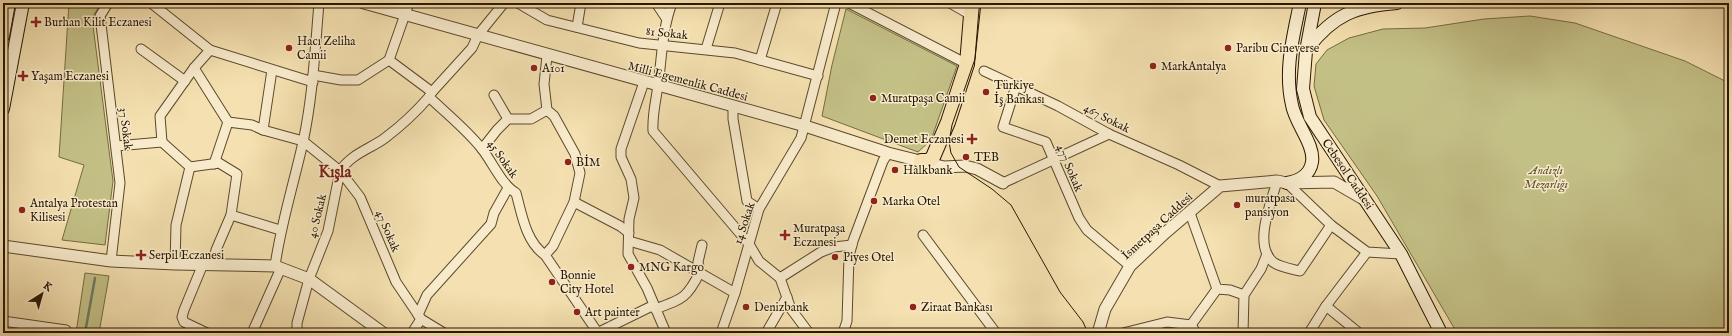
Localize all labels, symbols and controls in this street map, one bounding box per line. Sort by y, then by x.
place label: Burhan Kilit Eczanesi [44,15,152,30]
marker: Burhan Kilit Eczanesi [31,17,41,27]
street label: 81 Sokak [645,24,689,43]
place label: Hacı Zeliha Camii [297,34,356,63]
place label: Paribu Cineverse [1236,41,1320,56]
marker: Hacı Zeliha Camii [284,43,294,53]
marker: Paribu Cineverse [1223,43,1233,53]
street label: Milli Egemenlik Caddesi [626,58,749,105]
place label: MarkAntalya [1161,59,1227,74]
place label: A101 [541,61,565,76]
marker: MarkAntalya [1148,61,1158,71]
marker: A101 [529,63,539,73]
place label: Yaşam Eczanesi [31,69,109,84]
marker: Yaşam Eczanesi [18,71,28,81]
place label: Türkiye İş Bankası [994,78,1045,107]
marker: Türkiye İş Bankası [981,87,991,97]
place label: Muratpaşa Camii [881,91,965,107]
marker: Muratpaşa Camii [868,93,878,103]
street label: 467 Sokak [1081,100,1133,137]
street label: 37 Sokak [115,107,136,152]
place label: Demet Eczanesi [884,132,964,147]
marker: Demet Eczanesi [967,134,977,144]
street label: Cebesol Caddesi [1318,136,1377,212]
street label: 45 Sokak [484,137,522,182]
street label: 477 Sokak [1053,142,1086,195]
place label: TEB [974,150,999,165]
marker: TEB [961,152,971,162]
place label: BİM [576,154,600,170]
marker: BİM [563,157,573,167]
district label: Kışla [319,163,352,183]
place label: Halkbank [903,163,953,178]
park label: Andızlı Mezarlığı [1524,163,1568,193]
marker: Halkbank [890,165,900,175]
street label: İsmetpaşa Caddesi [1118,189,1197,264]
place label: muratpasa pansiyon [1245,191,1296,221]
street label: 40 Sokak [305,192,330,240]
place label: Marka Otel [882,194,941,209]
place label: Antalya Protestan Kilisesi [29,196,118,225]
marker: Marka Otel [869,196,879,206]
street label: 14 Sokak [730,200,759,246]
marker: muratpasa pansiyon [1232,200,1242,210]
marker: Antalya Protestan Kilisesi [17,205,27,215]
street label: 47 Sokak [372,208,403,255]
place label: Muratpaşa Eczanesi [793,221,846,250]
marker: Muratpaşa Eczanesi [780,230,790,240]
place label: Serpil Eczanesi [149,248,224,264]
marker: Serpil Eczanesi [136,250,146,260]
place label: Piyes Otel [843,250,895,265]
marker: Piyes Otel [830,252,840,262]
place label: MNG Kargo [639,260,704,275]
marker: MNG Kargo [626,262,636,272]
place label: Bonnie City Hotel [560,268,615,297]
north arrow [22,274,62,314]
marker: Bonnie City Hotel [547,277,557,287]
text: K [40,279,56,295]
place label: Denizbank [754,300,809,315]
place label: Ziraat Bankası [921,300,993,315]
marker: Denizbank [741,302,751,312]
marker: Ziraat Bankası [908,302,918,312]
place label: Art painter [584,305,640,321]
marker: Art painter [572,307,582,317]

